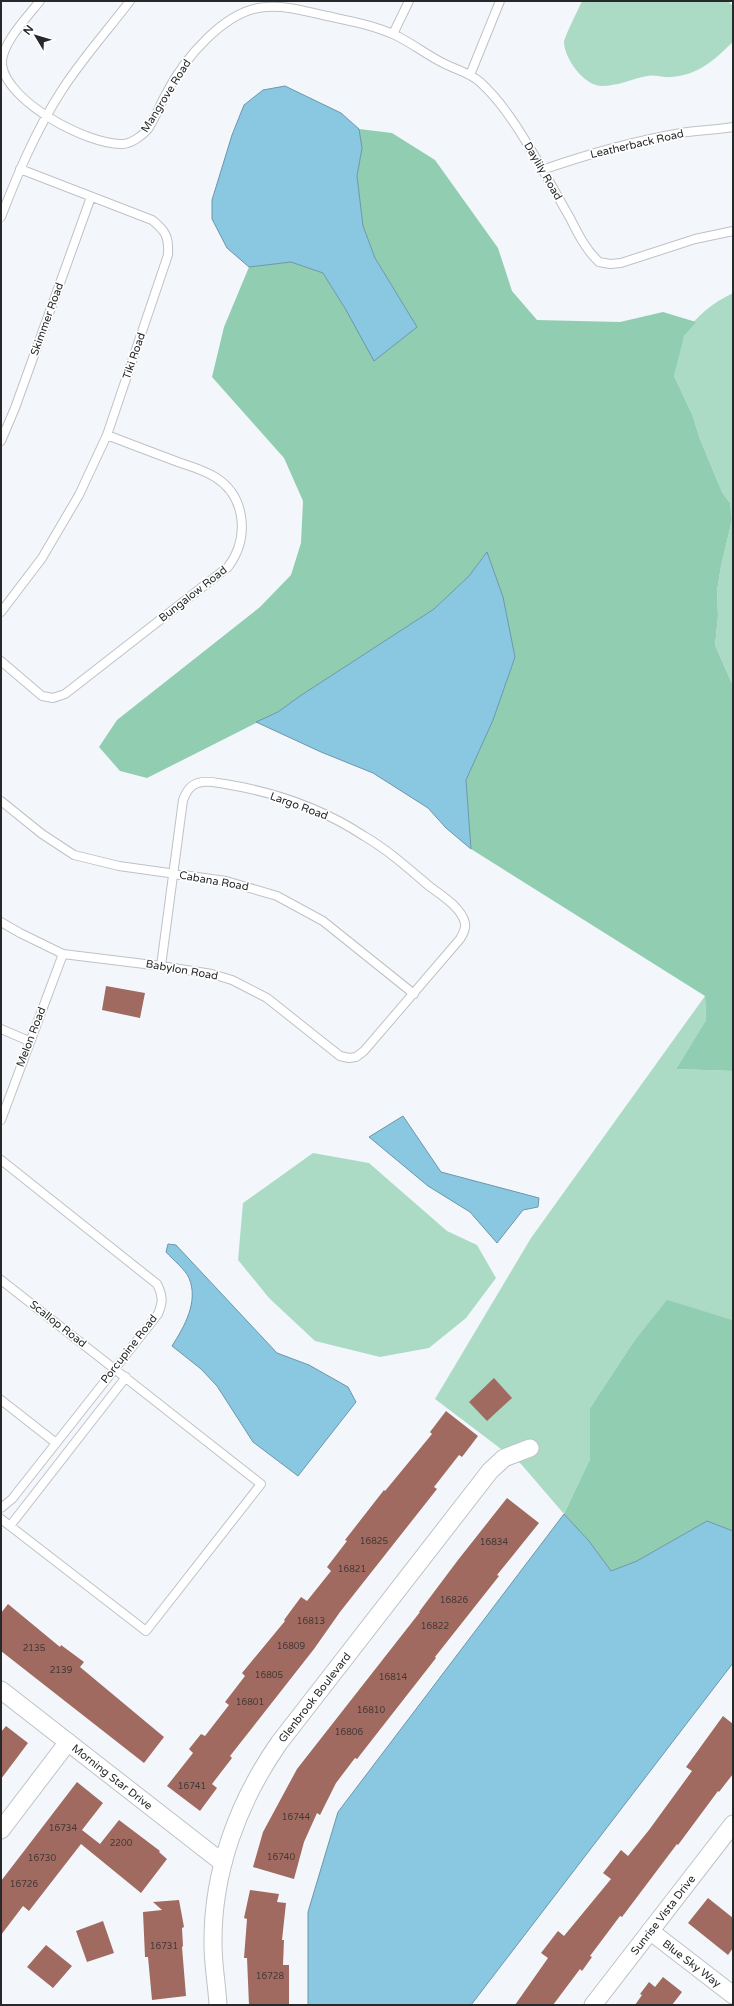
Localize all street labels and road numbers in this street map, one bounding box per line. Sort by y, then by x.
street label: Mangrove Road [138,57,194,135]
street label: Leatherback Road [589,127,685,161]
street label: Daylily Road [521,140,565,202]
street label: Skimmer Road [28,281,66,357]
street label: Tiki Road [120,331,148,381]
street label: Bungalow Road [156,563,230,625]
street label: Largo Road [268,790,330,823]
street label: Cabana Road [178,868,250,894]
street label: Babylon Road [145,957,219,983]
street label: Melon Road [14,1005,48,1069]
street label: Scallop Road [27,1298,89,1350]
street label: Porcupine Road [98,1312,160,1386]
street label: Glenbrook Boulevard [276,1650,353,1745]
street label: Morning Star Drive [69,1741,155,1812]
street label: Sunrise Vista Drive [628,1872,698,1957]
street label: Blue Sky Way [660,1937,724,1990]

